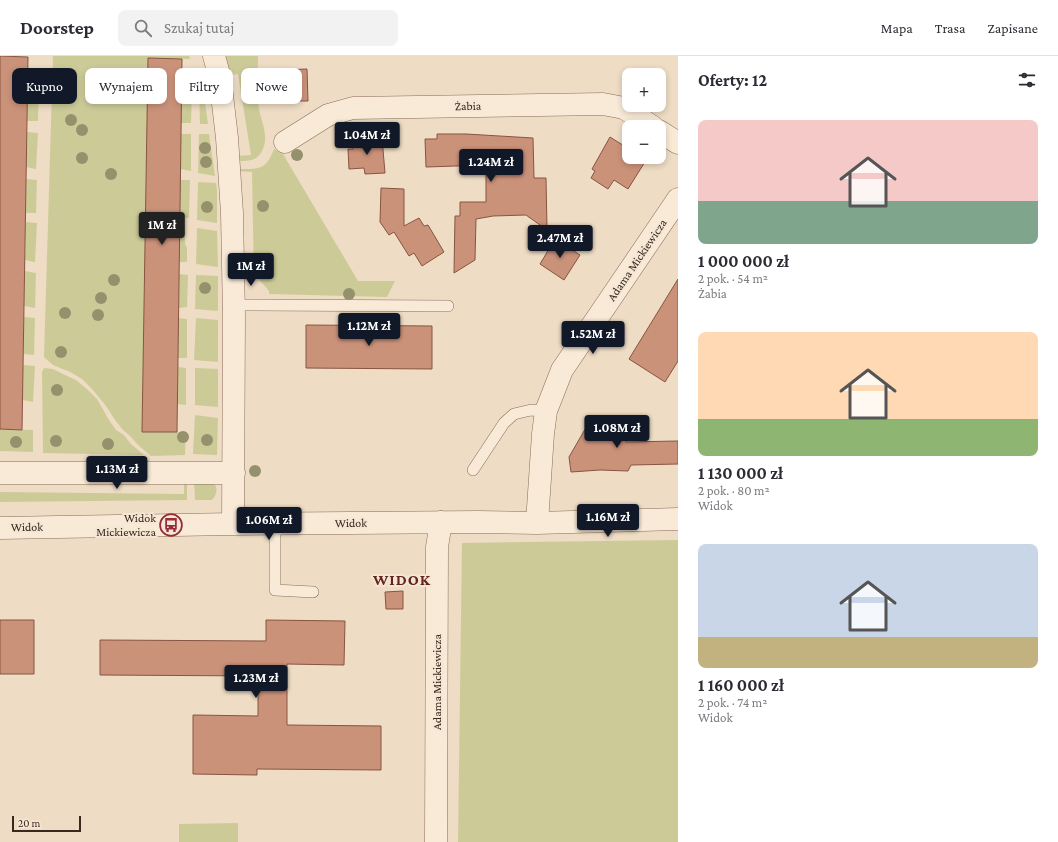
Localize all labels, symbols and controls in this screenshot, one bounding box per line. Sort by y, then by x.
search box [118,10,398,46]
text: Doorstep [20,17,94,38]
icon: search [132,17,154,39]
text: Szukaj tutaj [164,20,234,36]
text: Mapa [881,20,913,36]
text: Trasa [935,20,966,36]
text: Zapisane [988,20,1038,36]
chip: Kupno [12,68,77,104]
chip: Wynajem [85,68,167,104]
chip: Filtry [175,68,233,104]
chip: Nowe [241,68,302,104]
map controls [622,68,666,164]
button: + [622,68,666,112]
icon: filters [1016,69,1038,91]
text: Oferty: 12 [698,71,767,90]
street label: Żabia [455,99,482,113]
button: − [622,120,666,164]
pin: 1.04M zł [326,122,408,156]
text: 1.04M zł [344,127,390,142]
icon: home [832,146,904,218]
pin: 1.24M zł [450,149,532,183]
text: 1.24M zł [468,154,514,169]
pin: 1M zł [134,212,190,246]
street label: Adama Mickiewicza [604,216,670,304]
text: 1M zł [148,217,176,232]
pin: 2.47M zł [519,225,601,259]
text: 2.47M zł [537,230,583,245]
text: 1 000 000 zł [698,252,789,271]
pin: 1M zł [223,253,279,287]
text: 1M zł [237,258,265,273]
text: 2 pok. · 54 m² [698,271,768,286]
text: Żabia [698,286,727,301]
pin: 1.12M zł [328,313,410,347]
text: 1.12M zł [347,318,391,333]
pin: 1.52M zł [552,321,634,355]
text: 1.52M zł [571,326,615,341]
icon: home [832,358,904,430]
pin: 1.08M zł [576,415,658,449]
text: 1.08M zł [593,420,641,435]
pin: 1.13M zł [76,456,158,490]
text: 1.13M zł [95,461,139,476]
text: 1 130 000 zł [698,464,783,483]
text: 2 pok. · 80 m² [698,483,770,498]
text: Widok [698,498,733,513]
pin: 1.16M zł [567,504,649,538]
pin: 1.06M zł [228,507,310,541]
text: 1.16M zł [586,509,630,524]
place label: Widok Mickiewicza [96,511,156,539]
bus stop icon: Widok Mickiewicza [158,512,184,538]
text: 1.06M zł [246,512,292,527]
street label: Widok [335,516,367,530]
street label: Widok [11,520,43,534]
icon: home [832,570,904,642]
district label: WIDOK [372,571,431,588]
street label: Adama Mickiewicza [430,634,444,730]
pin: 1.23M zł [215,665,297,699]
text: 1.23M zł [233,670,279,685]
text: 1 160 000 zł [698,676,784,695]
text: 2 pok. · 74 m² [698,695,767,710]
text: Widok [698,710,733,725]
scale bar [12,814,81,833]
text: 20 m [18,817,40,829]

